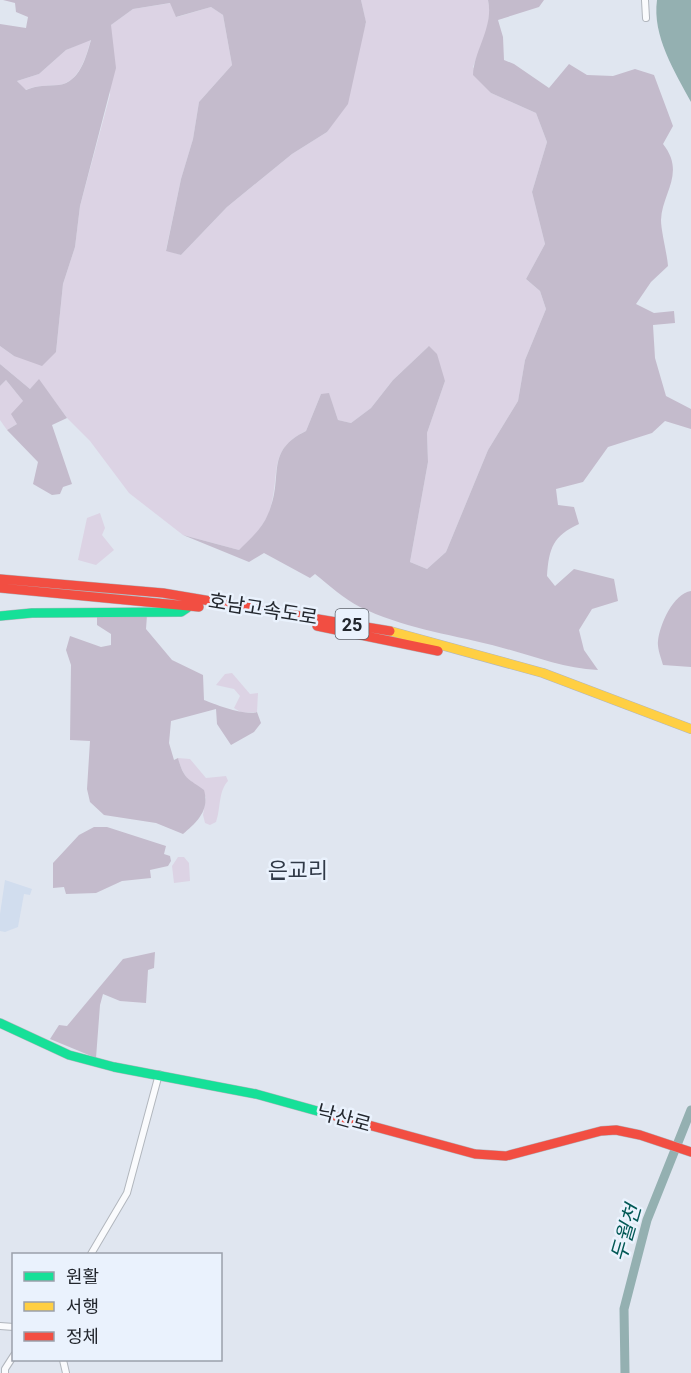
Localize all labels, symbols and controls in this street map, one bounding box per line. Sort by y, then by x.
street label: 호남고속도로 [207,589,319,629]
road number: 25 [336,609,368,639]
district label: 은교리 [268,858,328,883]
street label: 낙산로 [314,1099,374,1137]
water label: 두월천 [606,1199,646,1264]
legend [12,1253,222,1361]
text: 원활 [66,1266,99,1287]
text: 서행 [66,1296,99,1317]
text: 정체 [66,1326,99,1347]

